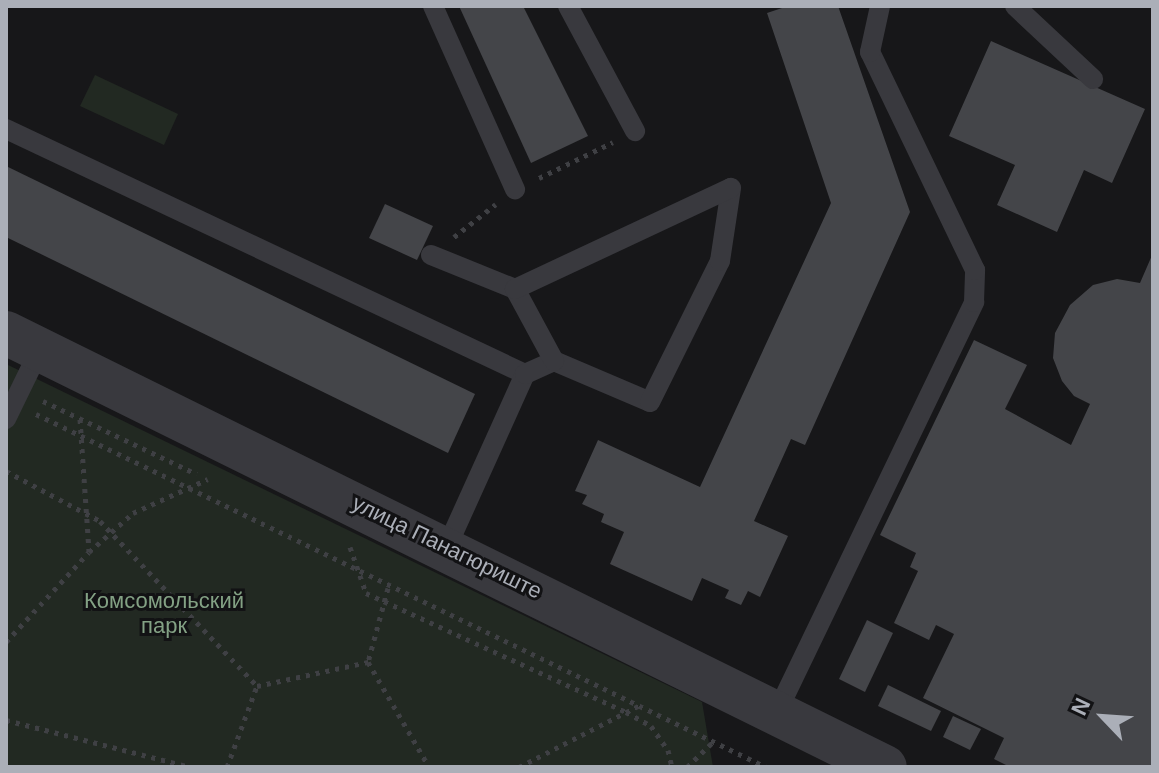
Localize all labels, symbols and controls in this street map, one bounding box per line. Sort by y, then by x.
street label: улица Панагюриште [348,490,546,604]
park label: Комсомольский парк [84,587,244,638]
north arrow [1063,677,1143,757]
text: N [1066,694,1095,719]

